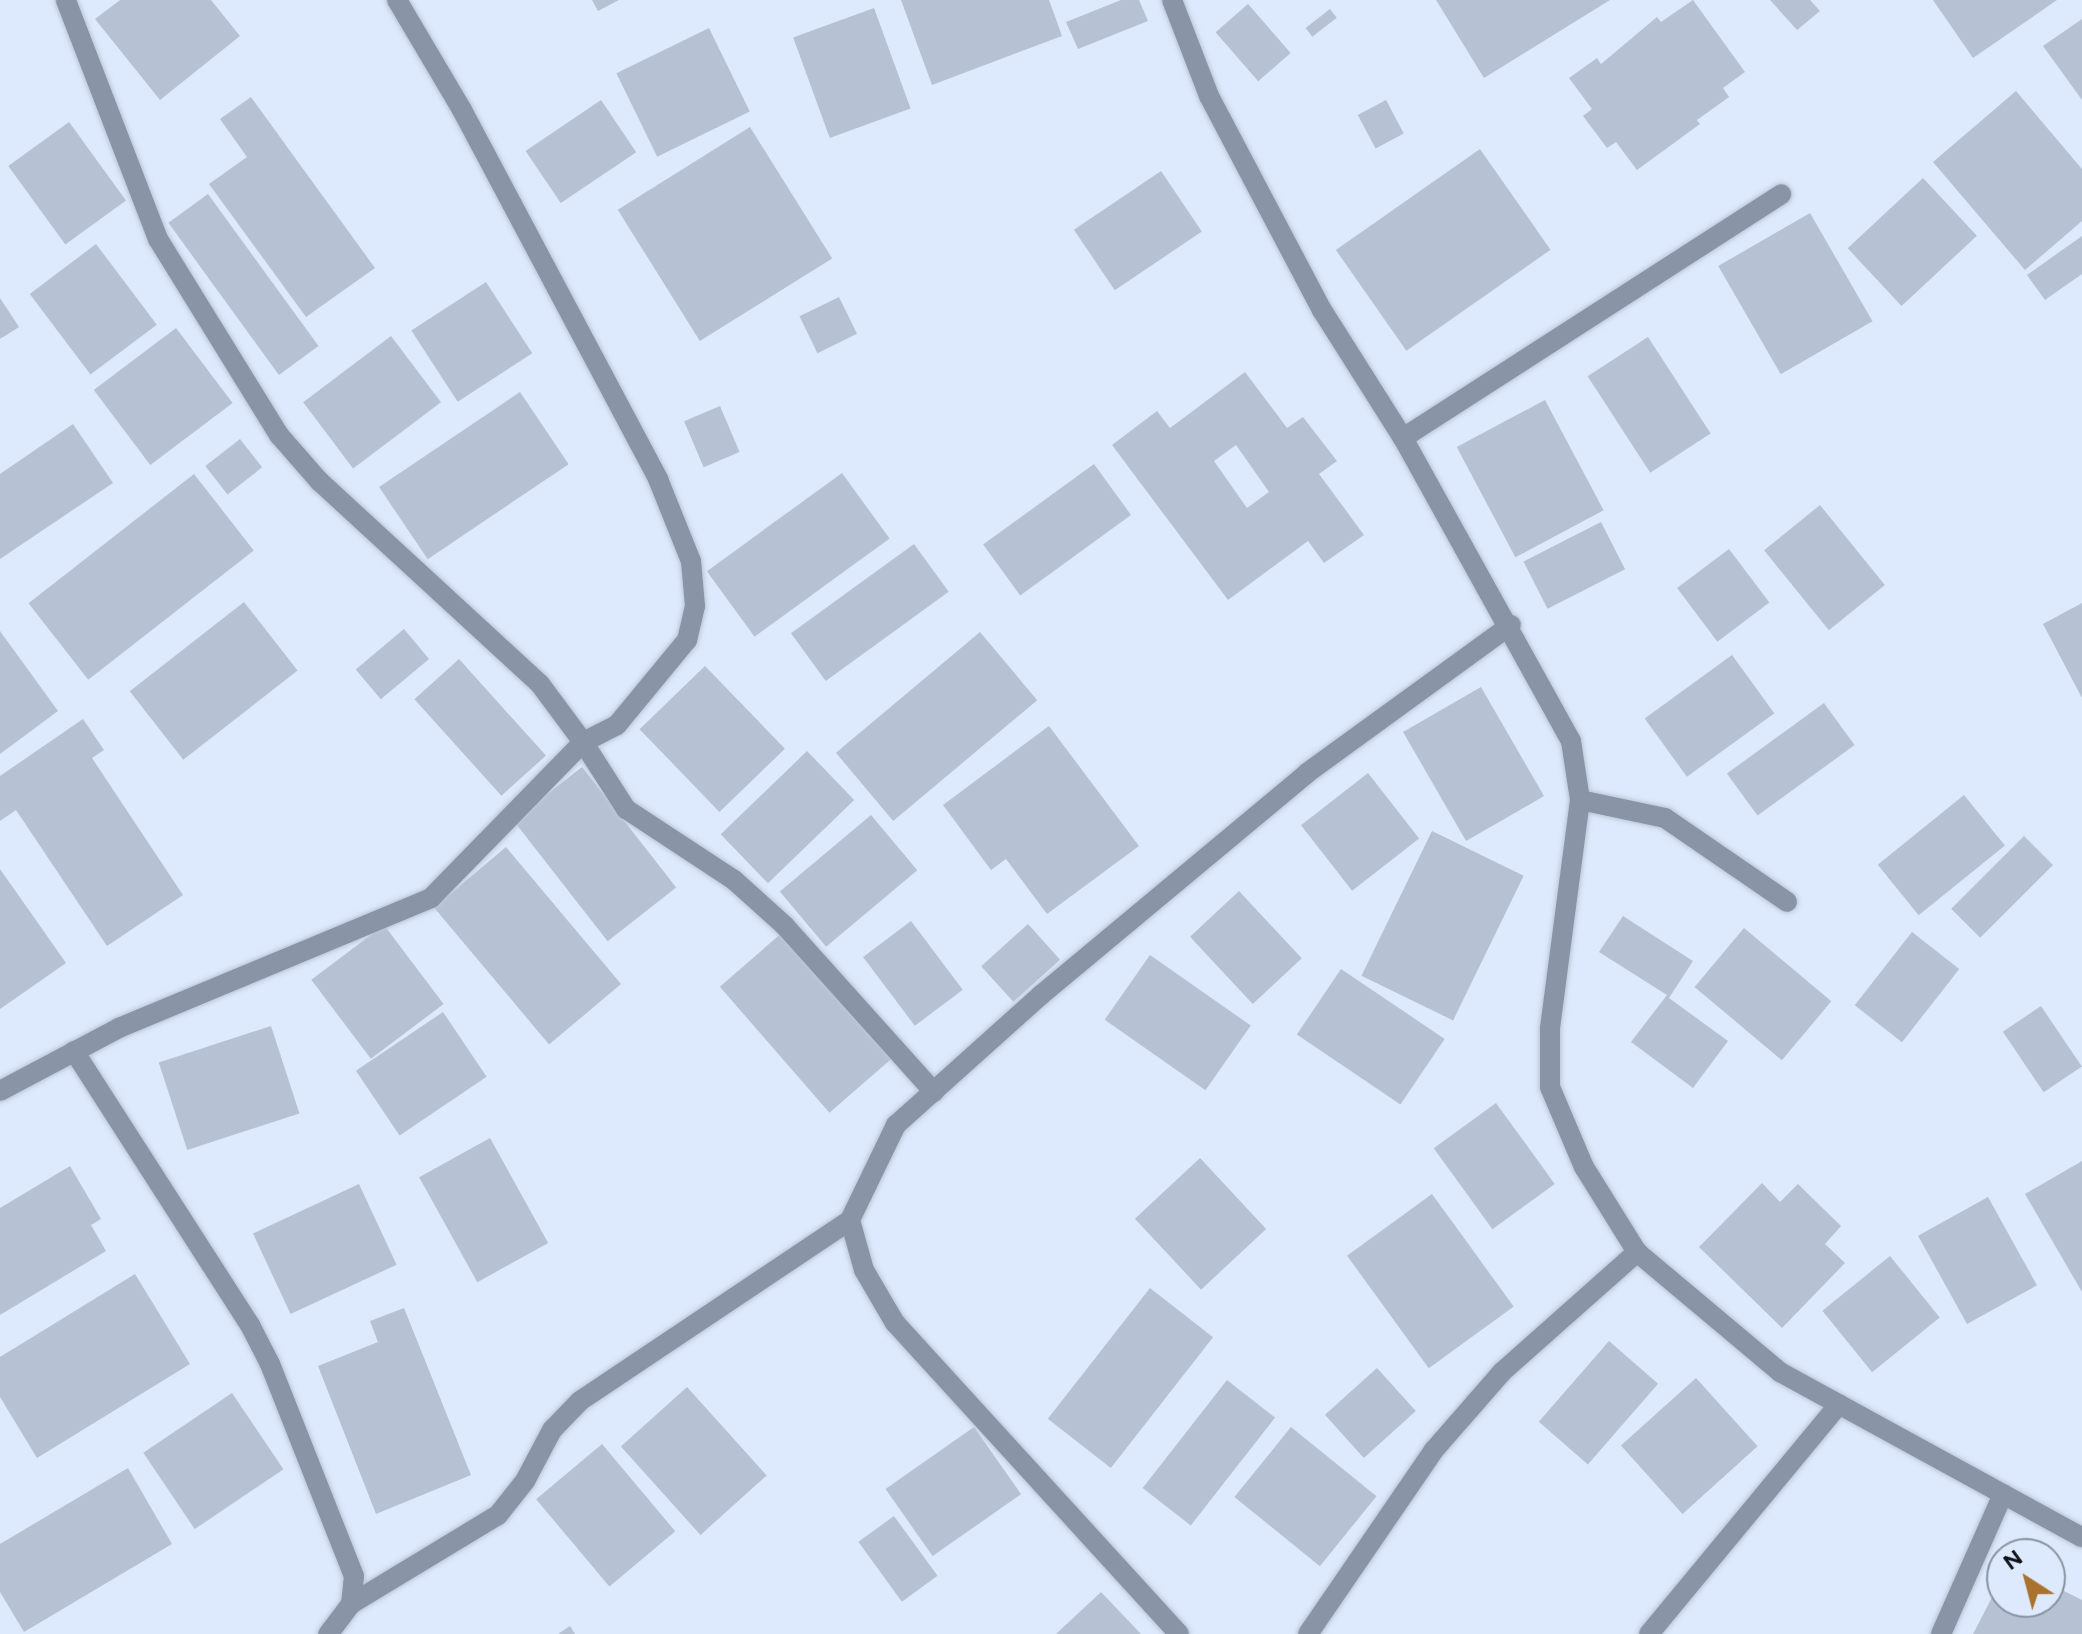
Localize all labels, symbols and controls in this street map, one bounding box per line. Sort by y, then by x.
north arrow [1986,1538,2066,1618]
text: N [1998,1544,2028,1576]

